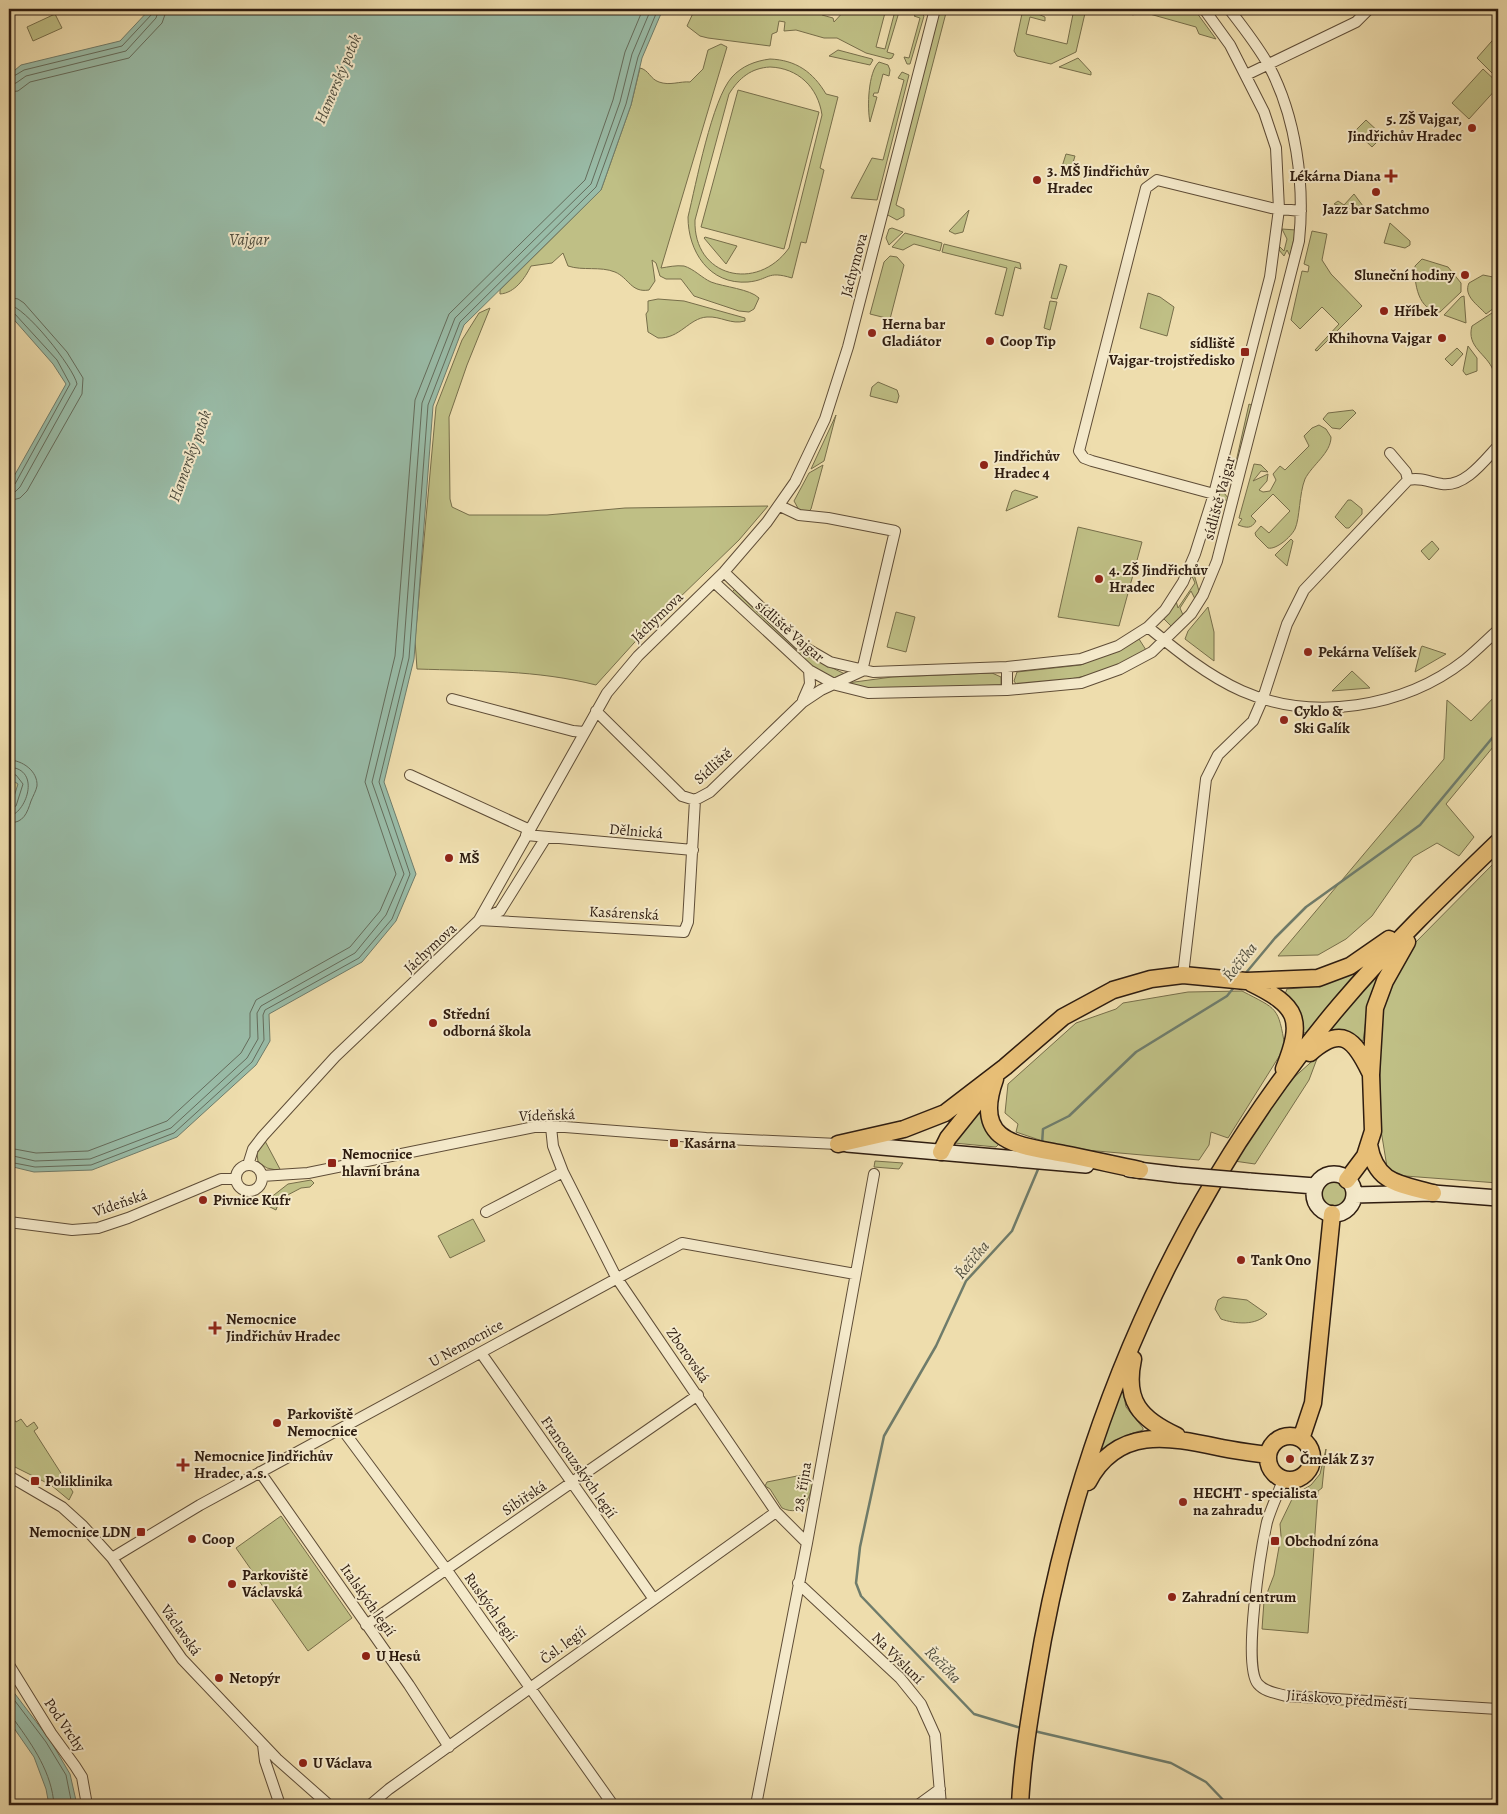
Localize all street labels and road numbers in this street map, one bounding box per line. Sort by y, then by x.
street label: Jáchymova [836,231,872,299]
street label: sídliště Vajgar [1198,454,1240,542]
street label: Jáchymova [627,587,687,647]
street label: sídliště Vajgar [751,595,829,667]
street label: Sídliště [689,743,737,789]
street label: Dělnická [608,819,664,843]
street label: Kasárenská [589,901,659,925]
street label: Jáchymova [399,918,461,978]
street label: Vídeňská [518,1104,575,1126]
street label: Vídeňská [89,1184,150,1222]
street label: U Nemocnice [425,1314,507,1372]
street label: Zborovská [662,1323,714,1387]
street label: Francouzských legií [536,1412,622,1522]
street label: 28. října [788,1460,816,1514]
street label: Sibiřská [498,1476,550,1520]
street label: Italských legií [336,1560,400,1640]
street label: Ruských legií [460,1568,522,1646]
street label: Václavská [155,1599,206,1660]
street label: Čsl. legií [536,1621,590,1669]
street label: Na Výsluní [868,1628,928,1688]
street label: Jiráskovo předměstí [1286,1685,1408,1713]
street label: Pod Vrchy [40,1694,91,1756]

